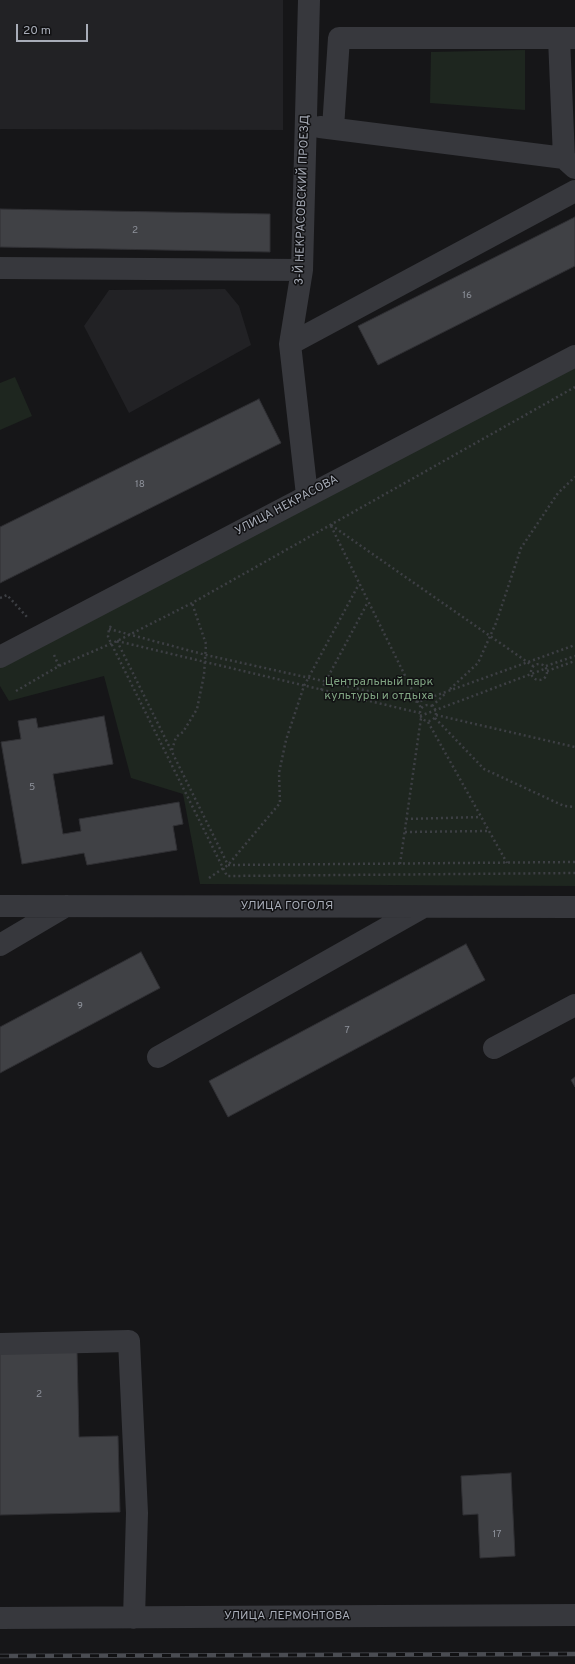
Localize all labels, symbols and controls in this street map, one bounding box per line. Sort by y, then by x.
scale bar [18,16,90,42]
text: 20 m [23,23,51,39]
street label: 3-Й НЕКРАСОВСКИЙ ПРОЕЗД [293,114,313,286]
house number: 2 [132,225,138,237]
house number: 16 [462,290,472,302]
street label: УЛИЦА НЕКРАСОВА [233,473,341,539]
house number: 18 [135,479,145,491]
park label: Центральный парк культуры и отдыха [324,676,434,704]
house number: 5 [29,782,35,794]
street label: УЛИЦА ГОГОЛЯ [241,900,333,914]
house number: 9 [77,1001,83,1013]
house number: 7 [344,1025,350,1037]
house number: 2 [36,1389,42,1401]
house number: 17 [493,1529,501,1541]
street label: УЛИЦА ЛЕРМОНТОВА [224,1610,350,1624]

